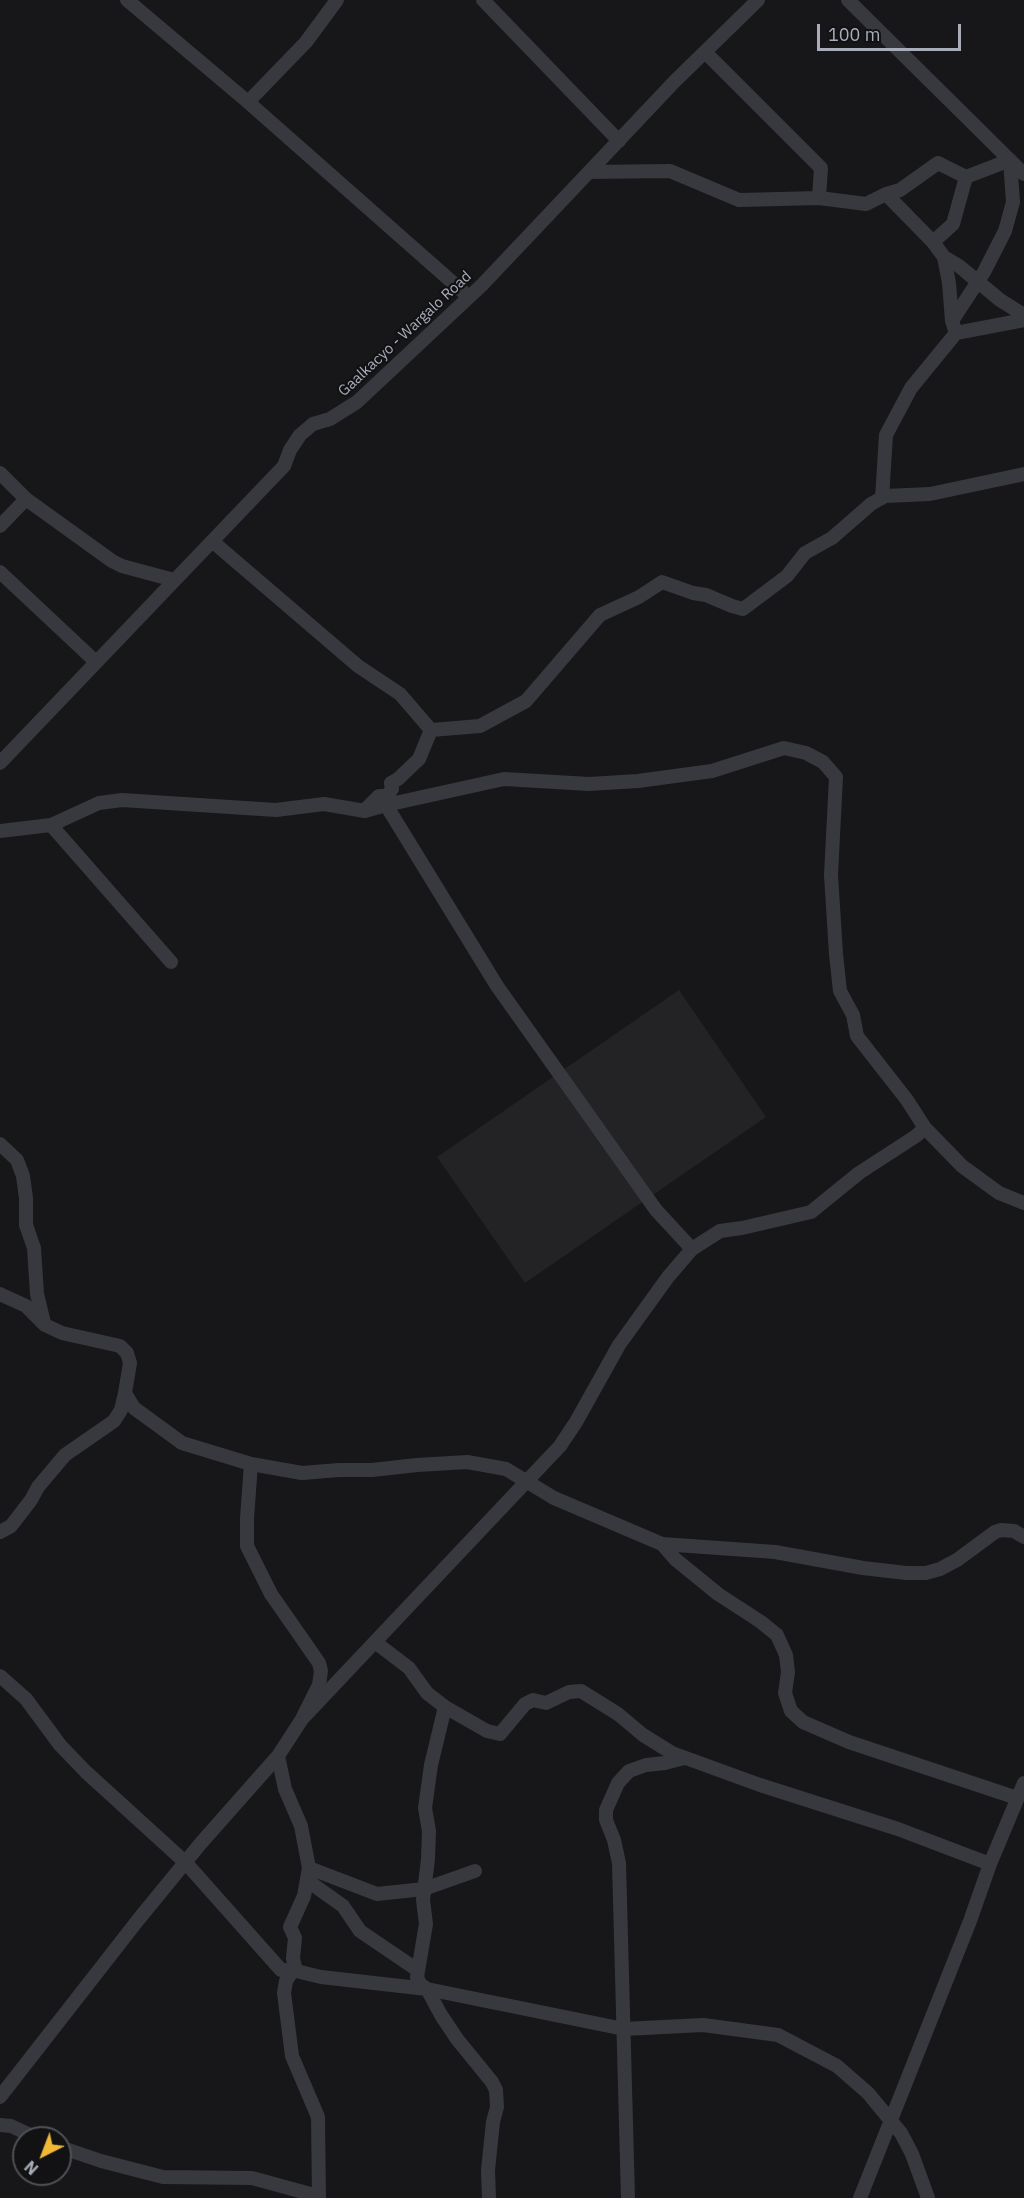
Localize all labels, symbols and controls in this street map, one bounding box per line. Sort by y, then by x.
scale bar [820,12,964,50]
text: 100 m [828,23,880,46]
street label: Gaalkacyo - Wargalo Road [335,268,475,400]
north arrow [12,2126,72,2186]
text: N [20,2157,42,2179]

